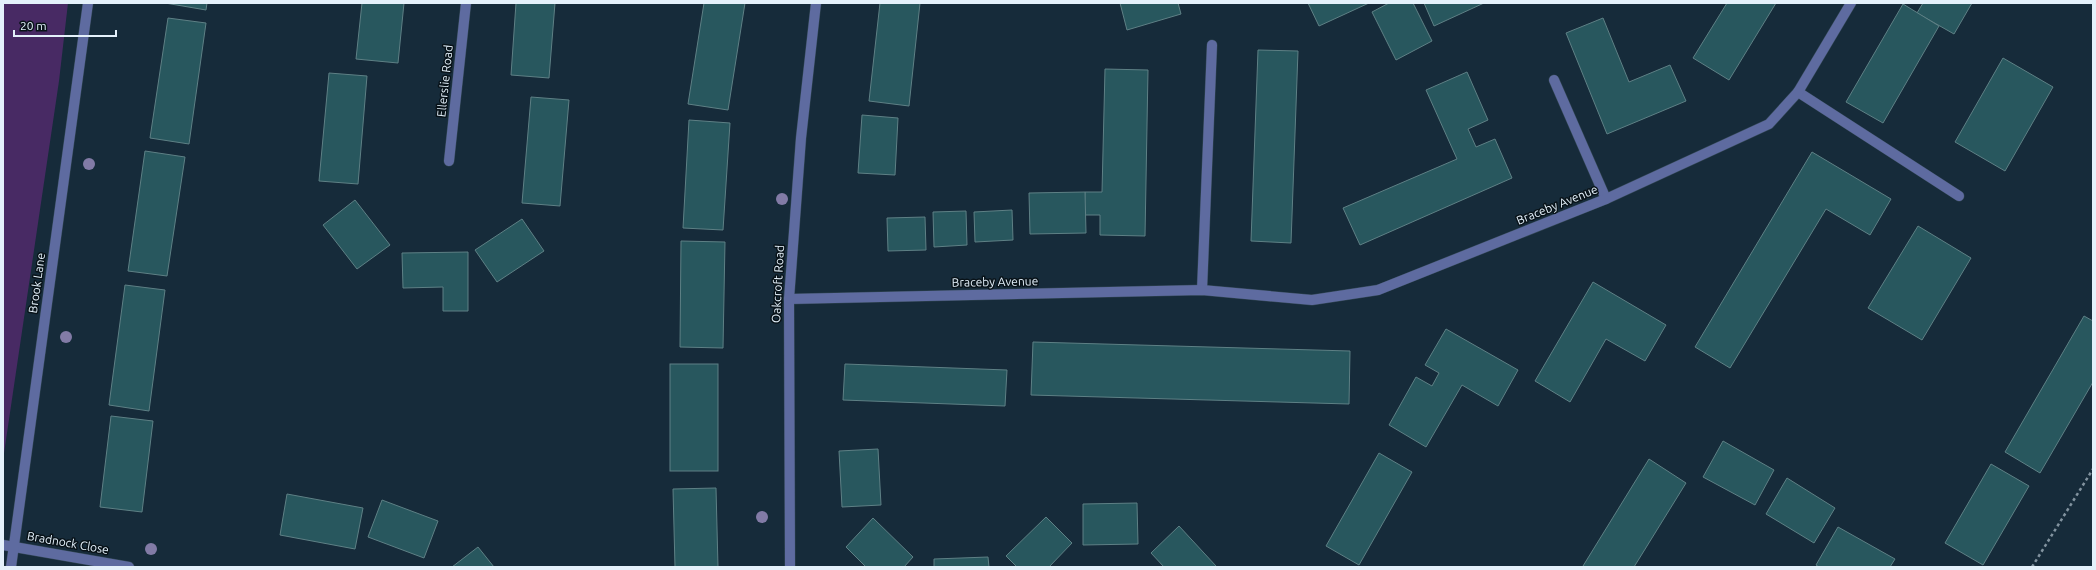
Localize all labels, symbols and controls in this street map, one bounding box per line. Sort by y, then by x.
scale bar [14,12,116,38]
text: 20 m [20,19,47,32]
street label: Ellerslie Road [434,44,455,118]
street label: Braceby Avenue [1514,182,1599,227]
street label: Oakcroft Road [769,245,786,323]
street label: Brook Lane [26,252,47,314]
street label: Braceby Avenue [952,274,1038,289]
street label: Bradnock Close [26,529,110,556]

